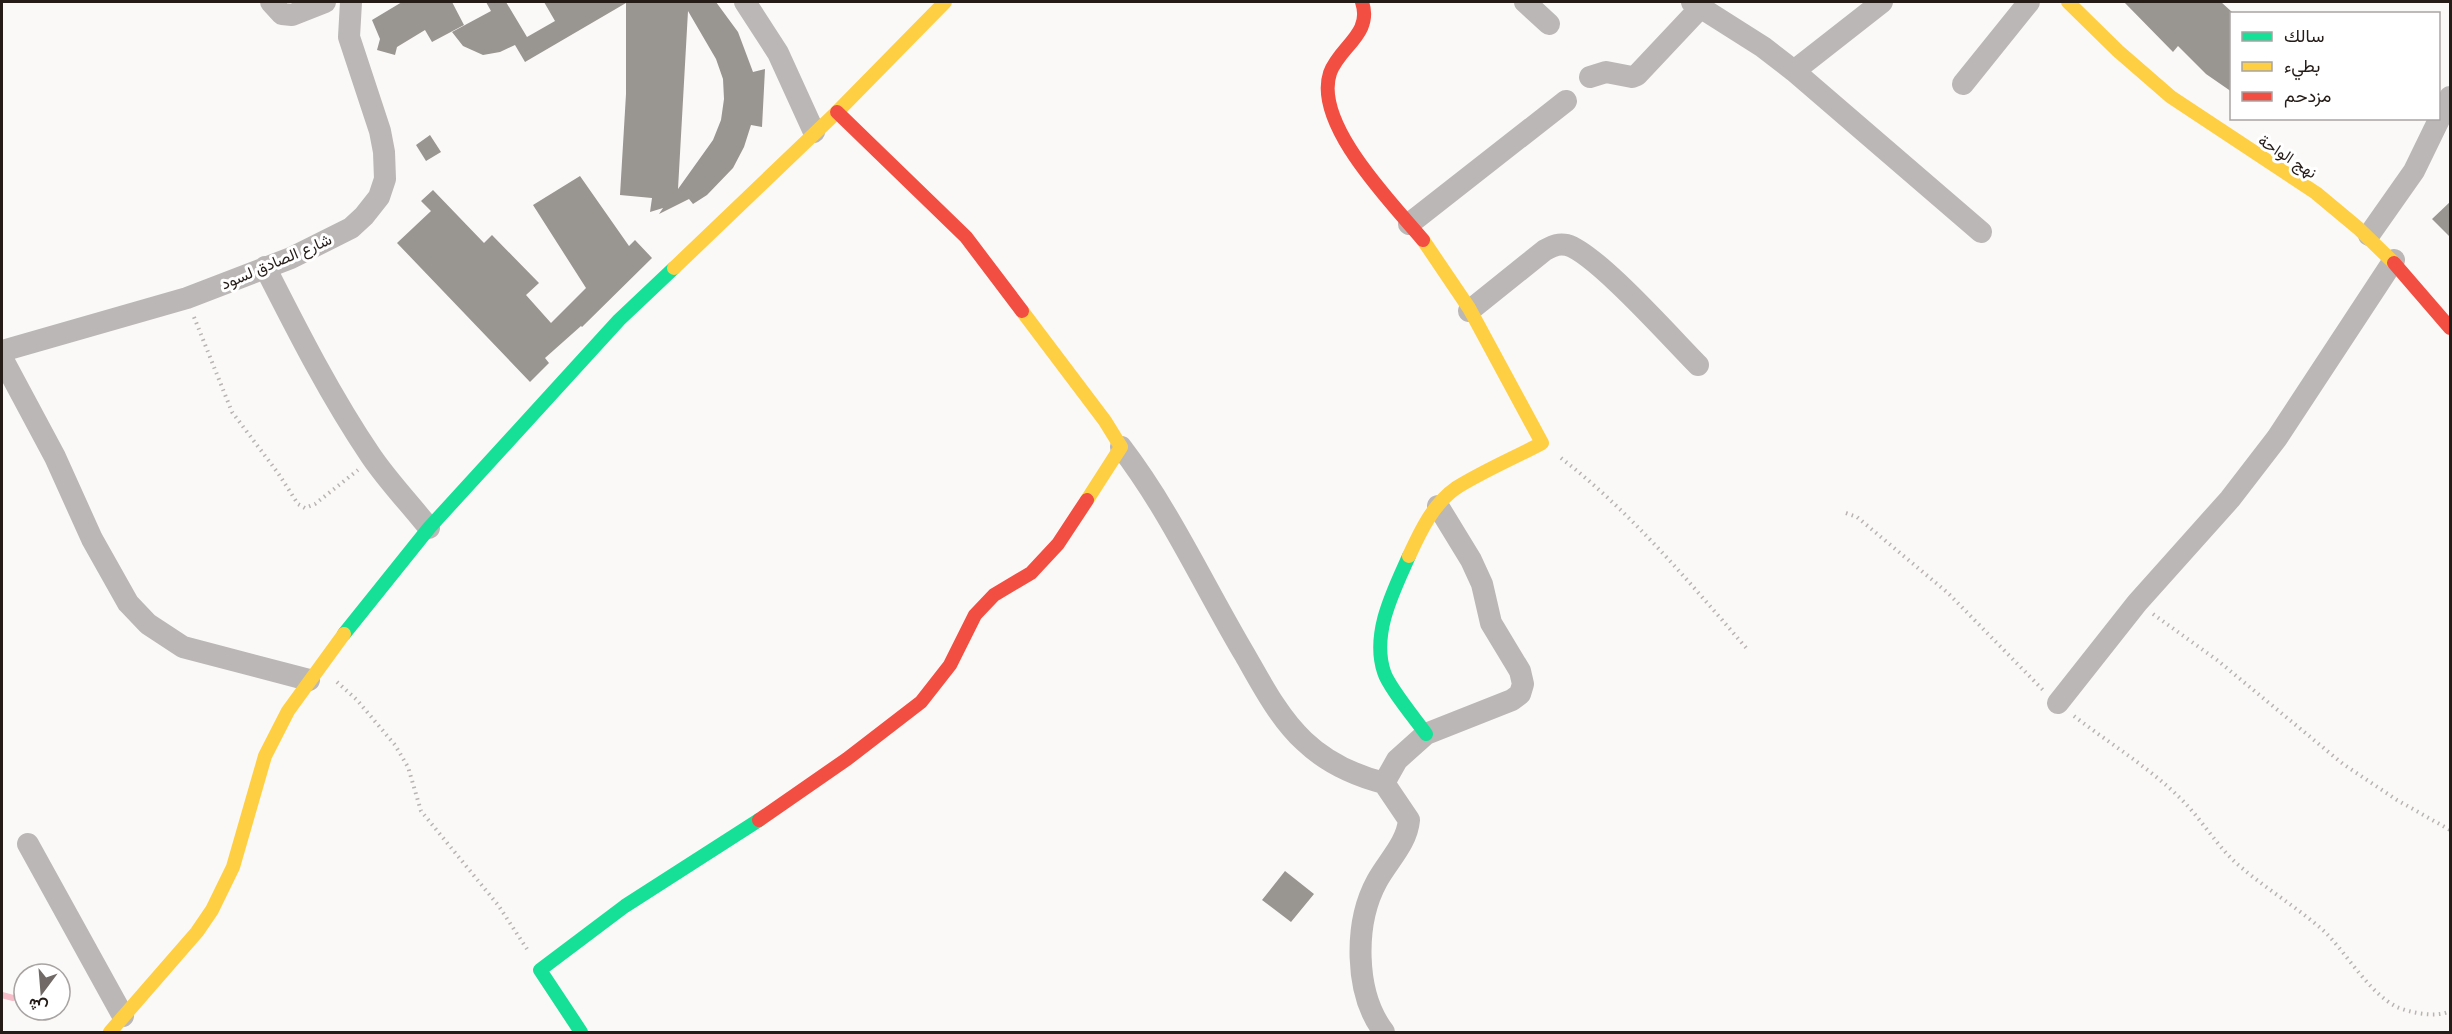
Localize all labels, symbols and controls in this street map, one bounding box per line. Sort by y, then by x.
legend [2230,12,2440,120]
text: سالك [2284,23,2324,47]
text: بطيء [2284,53,2320,81]
text: مزدحم [2284,83,2331,108]
street label: نهج الواحة [2254,129,2322,184]
street label: شارع الصادق لسود [217,228,335,295]
north arrow [12,962,72,1022]
text: ش [26,993,50,1020]

